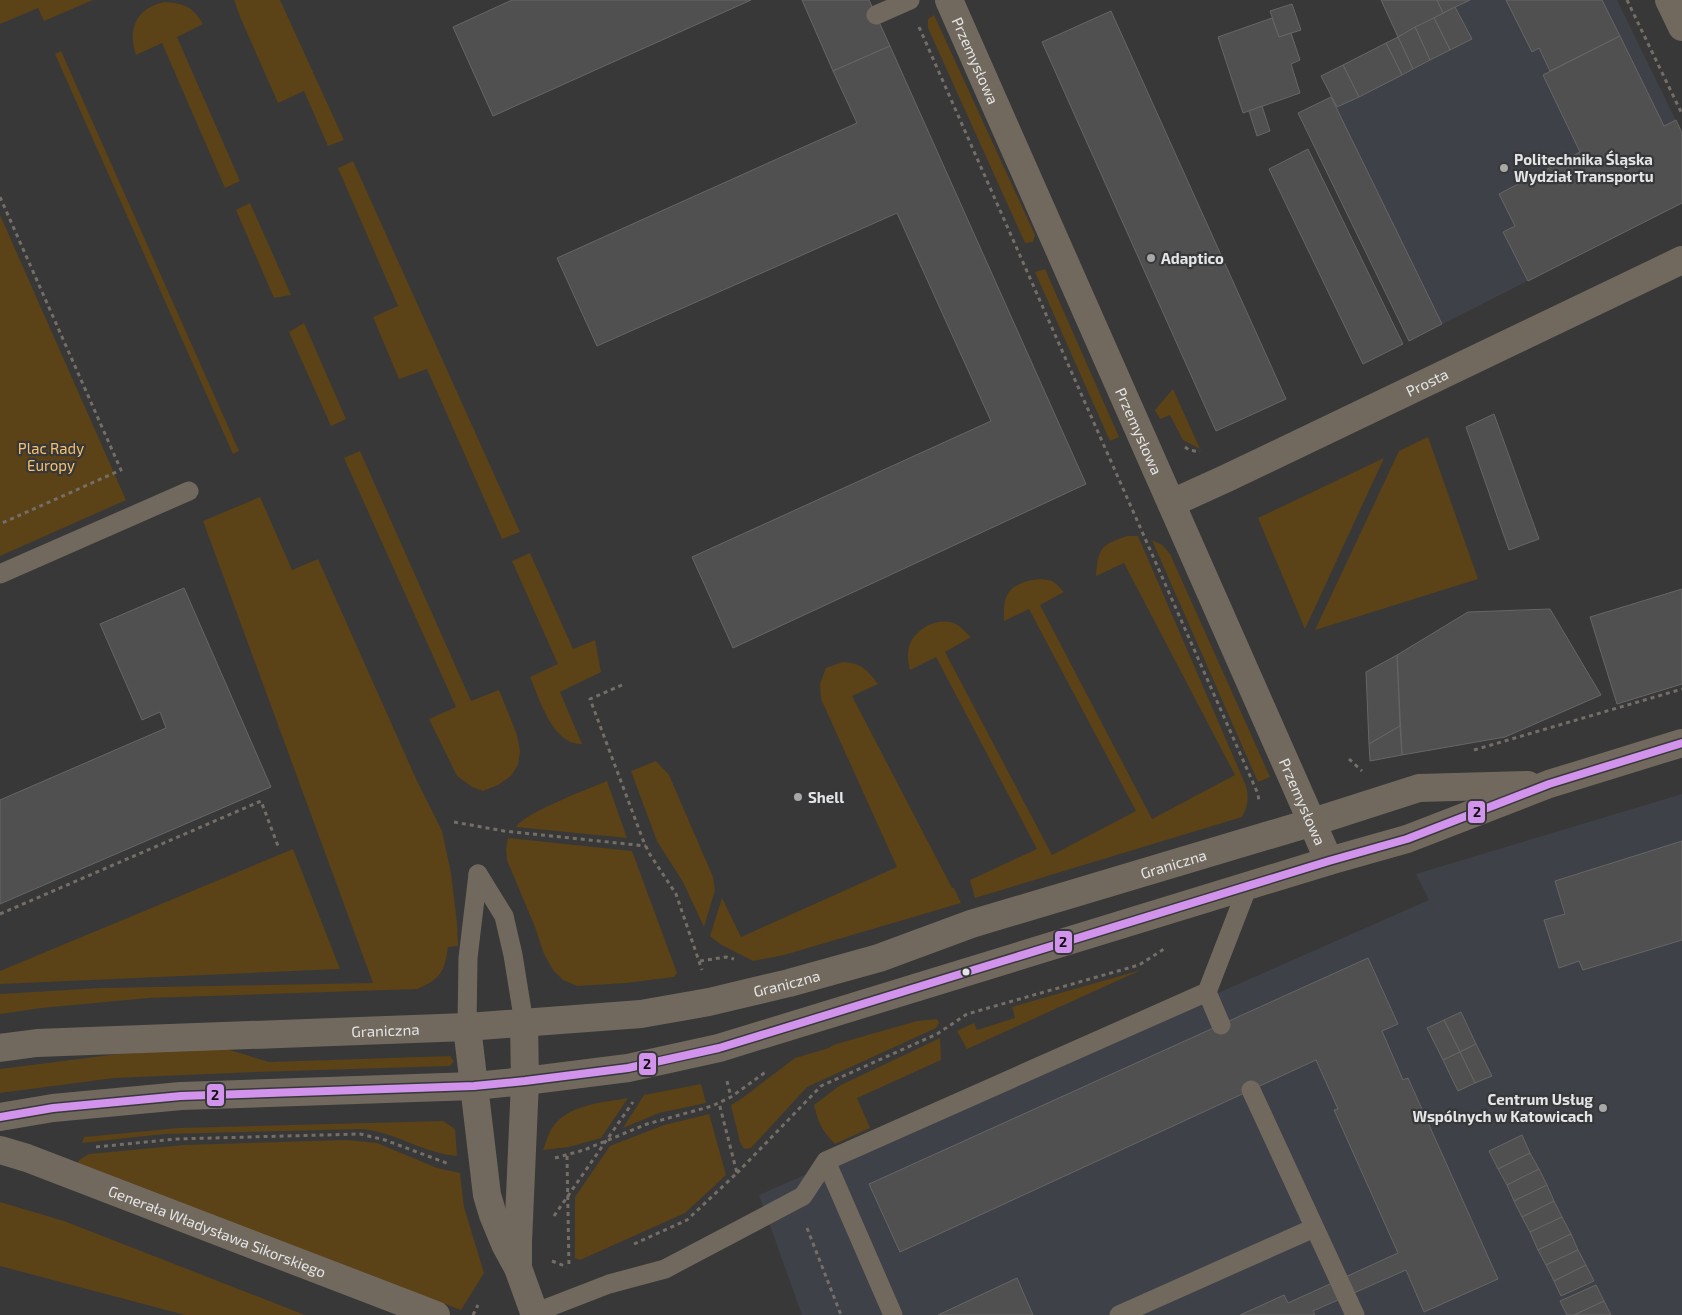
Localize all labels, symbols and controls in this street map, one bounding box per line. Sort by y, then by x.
street label: Przemysłowa [949,14,1003,107]
place label: Politechnika Śląska Wydział Transportu [1514,150,1654,186]
marker: Politechnika Śląska Wydział Transportu [1498,162,1510,174]
place label: Adaptico [1161,249,1224,267]
marker: Adaptico [1145,252,1157,264]
street label: Prosta [1403,364,1451,400]
street label: Przemysłowa [1112,385,1166,477]
park label: Plac Rady Europy [18,439,84,474]
street label: Przemysłowa [1276,755,1330,848]
place label: Shell [808,788,844,806]
marker: Shell [792,791,804,803]
line badge: 2 [1467,800,1486,824]
text: 2 [1473,803,1481,820]
street label: Graniczna [1138,845,1209,882]
line badge: 2 [1054,930,1073,954]
text: 2 [1059,933,1067,950]
street label: Graniczna [751,966,822,1000]
unlabelled marker [961,967,971,977]
street label: Graniczna [351,1020,420,1040]
line badge: 2 [638,1052,657,1076]
text: 2 [643,1055,651,1072]
line badge: 2 [206,1083,225,1107]
text: 2 [211,1086,219,1103]
place label: Centrum Usług Wspólnych w Katowicach [1412,1090,1593,1126]
marker: Centrum Usług Wspólnych w Katowicach [1597,1102,1609,1114]
street label: Generała Władysława Sikorskiego [106,1181,329,1281]

